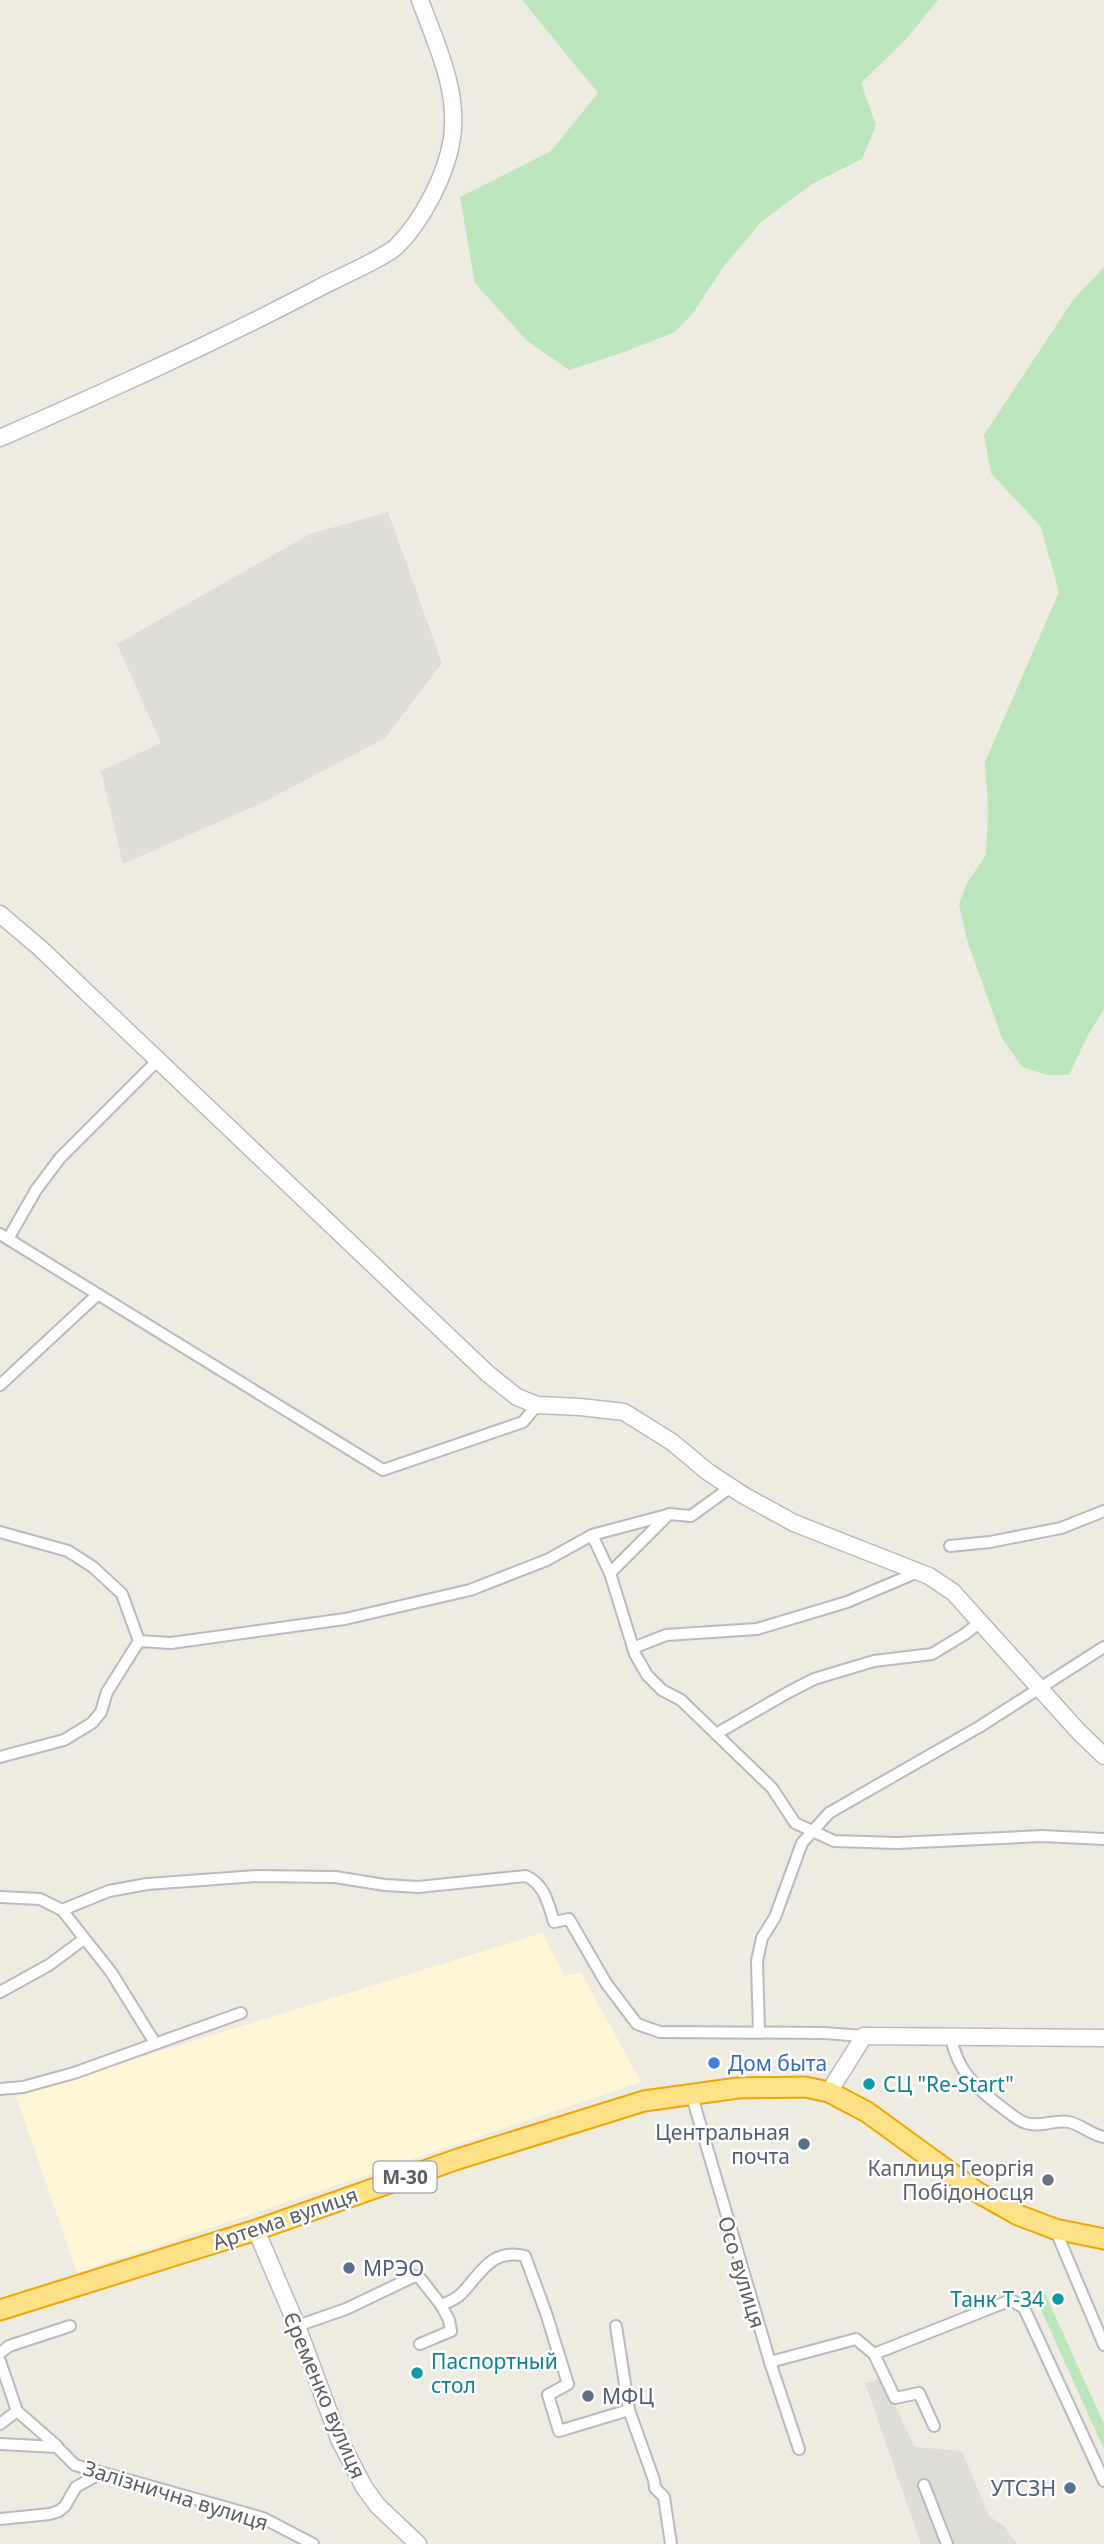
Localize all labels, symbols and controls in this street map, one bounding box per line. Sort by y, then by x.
place label: Дом быта [728,2049,827,2077]
marker: Дом быта [706,2055,722,2071]
place label: СЦ "Re-Start" [883,2070,1014,2098]
marker: СЦ "Re-Start" [861,2076,877,2092]
place label: Центральная почта [655,2118,790,2170]
marker: Центральная почта [796,2136,812,2152]
place label: Каплиця Георгія Побідоносця [867,2154,1034,2206]
road number: М-30 [374,2162,436,2192]
marker: Каплиця Георгія Побідоносця [1040,2172,1056,2188]
street label: Артема вулиця [209,2180,361,2256]
street label: Осо вулиця [712,2213,772,2331]
place label: МРЭО [363,2254,424,2282]
marker: МРЭО [341,2260,357,2276]
place label: Танк Т-34 [950,2285,1044,2313]
marker: Танк Т-34 [1050,2291,1066,2307]
street label: Єременко вулиця [277,2307,373,2483]
place label: Паспортный стол [431,2347,558,2399]
marker: Паспортный стол [409,2365,425,2381]
place label: МФЦ [602,2382,654,2410]
marker: МФЦ [580,2388,596,2404]
street label: Залізнична вулиця [80,2454,272,2536]
place label: УТСЗН [991,2474,1056,2502]
marker: УТСЗН [1062,2480,1078,2496]

